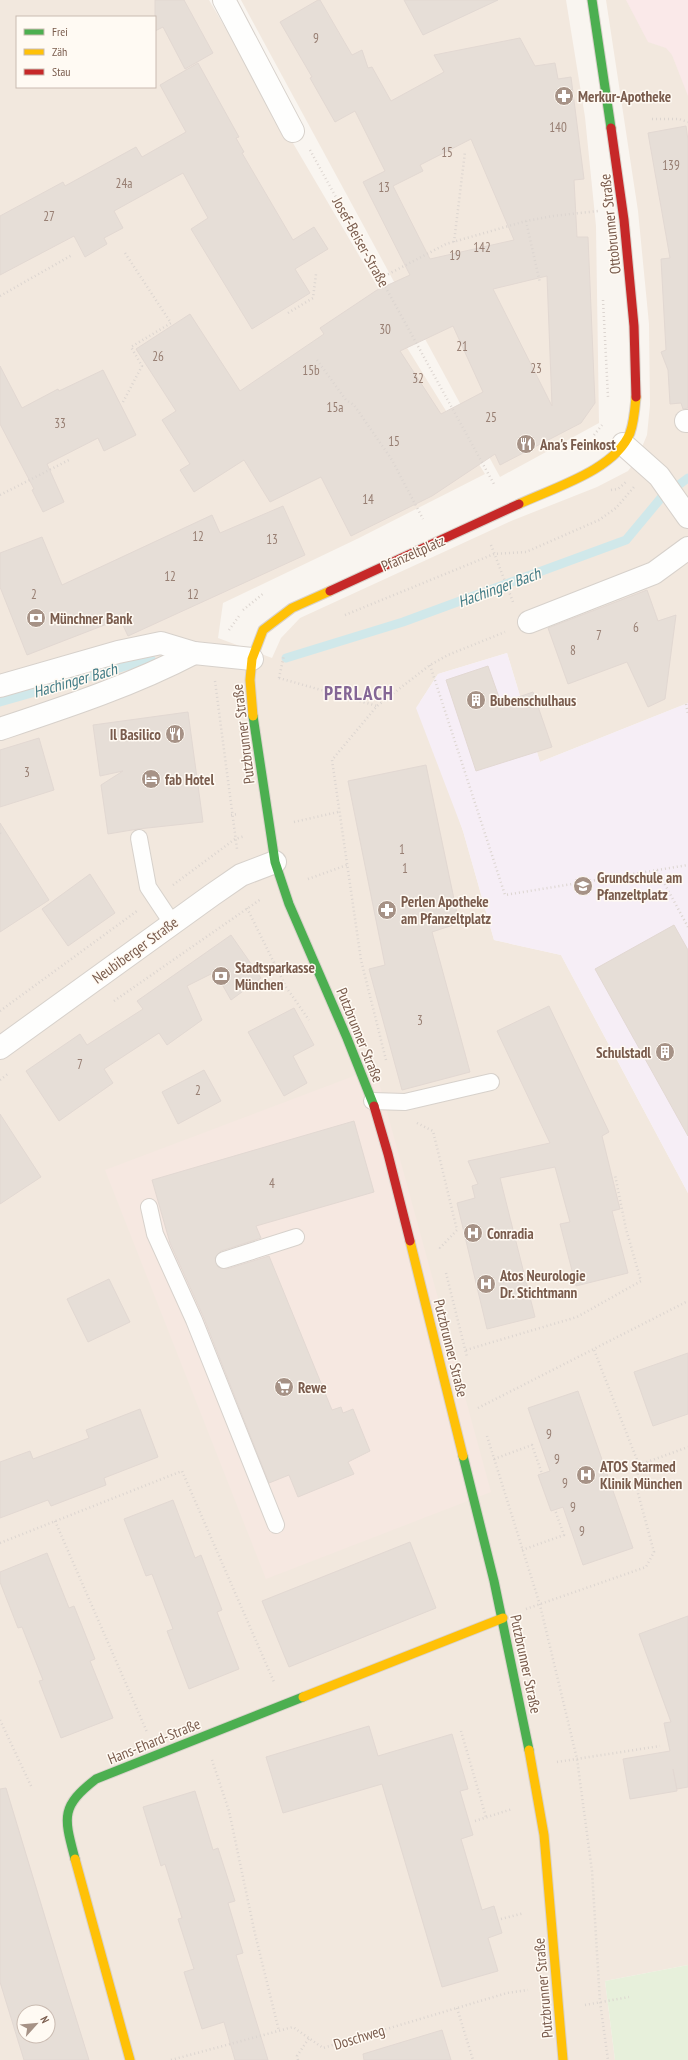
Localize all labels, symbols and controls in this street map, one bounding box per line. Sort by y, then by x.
legend [16,16,156,88]
text: Frei [52,24,68,39]
house number: 9 [313,30,319,47]
text: Zäh [52,44,67,59]
text: Stau [52,64,70,79]
pharmacy icon: Merkur-Apotheke [553,85,575,107]
place label: Merkur-Apotheke [578,87,671,106]
house number: 140 [549,119,567,136]
house number: 15 [441,144,453,161]
house number: 139 [662,157,680,174]
street label: Ottobrunner Straße [595,173,625,275]
house number: 24a [116,175,132,192]
house number: 13 [378,179,390,196]
street label: Josef-Beiser-Straße [328,193,394,290]
house number: 27 [43,208,55,225]
house number: 142 [473,239,491,256]
house number: 19 [449,247,461,264]
house number: 30 [379,321,391,338]
house number: 21 [456,338,468,355]
house number: 26 [152,348,164,365]
house number: 23 [530,360,542,377]
house number: 15b [302,362,320,379]
house number: 32 [412,370,424,387]
house number: 15a [327,399,343,416]
house number: 25 [485,409,497,426]
house number: 33 [54,415,66,432]
house number: 15 [388,433,400,450]
restaurant icon: Ana's Feinkost [515,433,537,455]
place label: Ana's Feinkost [539,435,616,454]
house number: 14 [362,491,374,508]
house number: 12 [192,528,204,545]
house number: 13 [266,531,278,548]
street label: Pfanzeltplatz [378,531,448,575]
water label: Hachinger Bach [455,563,544,611]
house number: 12 [164,568,176,585]
house number: 2 [31,586,37,603]
house number: 12 [187,586,199,603]
bank icon: Münchner Bank [25,607,47,629]
place label: Münchner Bank [50,609,133,628]
house number: 6 [633,619,639,636]
house number: 7 [596,627,602,644]
house number: 8 [570,642,576,659]
water label: Hachinger Bach [31,658,120,701]
district label: PERLACH [324,681,394,705]
street label: Putzbrunner Straße [227,683,259,785]
building icon: Bubenschulhaus [465,689,487,711]
place label: Bubenschulhaus [490,691,576,710]
restaurant icon: Il Basilico [164,723,186,745]
place label: Il Basilico [110,725,161,744]
house number: 3 [24,764,30,781]
hotel icon: fab Hotel [140,768,162,790]
place label: fab Hotel [165,770,214,789]
house number: 1 [399,841,405,858]
house number: 1 [402,860,408,877]
place label: Grundschule am Pfanzeltplatz [597,868,682,904]
school or university icon: Grundschule am Pfanzeltplatz [572,875,594,897]
place label: Perlen Apotheke am Pfanzeltplatz [401,892,491,928]
pharmacy icon: Perlen Apotheke am Pfanzeltplatz [376,899,398,921]
street label: Neubiberger Straße [88,912,182,988]
place label: Stadtsparkasse München [235,958,315,994]
bank icon: Stadtsparkasse München [210,965,232,987]
street label: Putzbrunner Straße [332,985,388,1085]
house number: 3 [417,1012,423,1029]
building icon: Schulstadl [654,1041,676,1063]
place label: Schulstadl [596,1043,651,1062]
house number: 7 [77,1056,83,1073]
house number: 2 [195,1082,201,1099]
house number: 4 [269,1175,275,1192]
hospital icon: Conradia [462,1222,484,1244]
place label: Conradia [487,1224,534,1243]
place label: Atos Neurologie Dr. Stichtmann [499,1266,586,1302]
hospital icon: Atos Neurologie Dr. Stichtmann [475,1273,497,1295]
street label: Putzbrunner Straße [430,1297,472,1399]
supermarket icon: Rewe [273,1376,295,1398]
place label: Rewe [298,1378,327,1397]
house number: 9 [546,1426,552,1443]
house number: 9 [554,1451,560,1468]
place label: ATOS Starmed Klinik München [599,1457,683,1493]
hospital icon: ATOS Starmed Klinik München [575,1464,597,1486]
house number: 9 [562,1475,568,1492]
house number: 9 [570,1499,576,1516]
house number: 9 [579,1523,585,1540]
street label: Putzbrunner Straße [506,1613,546,1715]
street label: Hans-Ehard-Straße [105,1714,203,1768]
street label: Putzbrunner Straße [529,1937,557,2039]
north arrow [16,2004,56,2044]
text: N [37,2014,53,2025]
street label: Doschweg [331,2020,387,2054]

